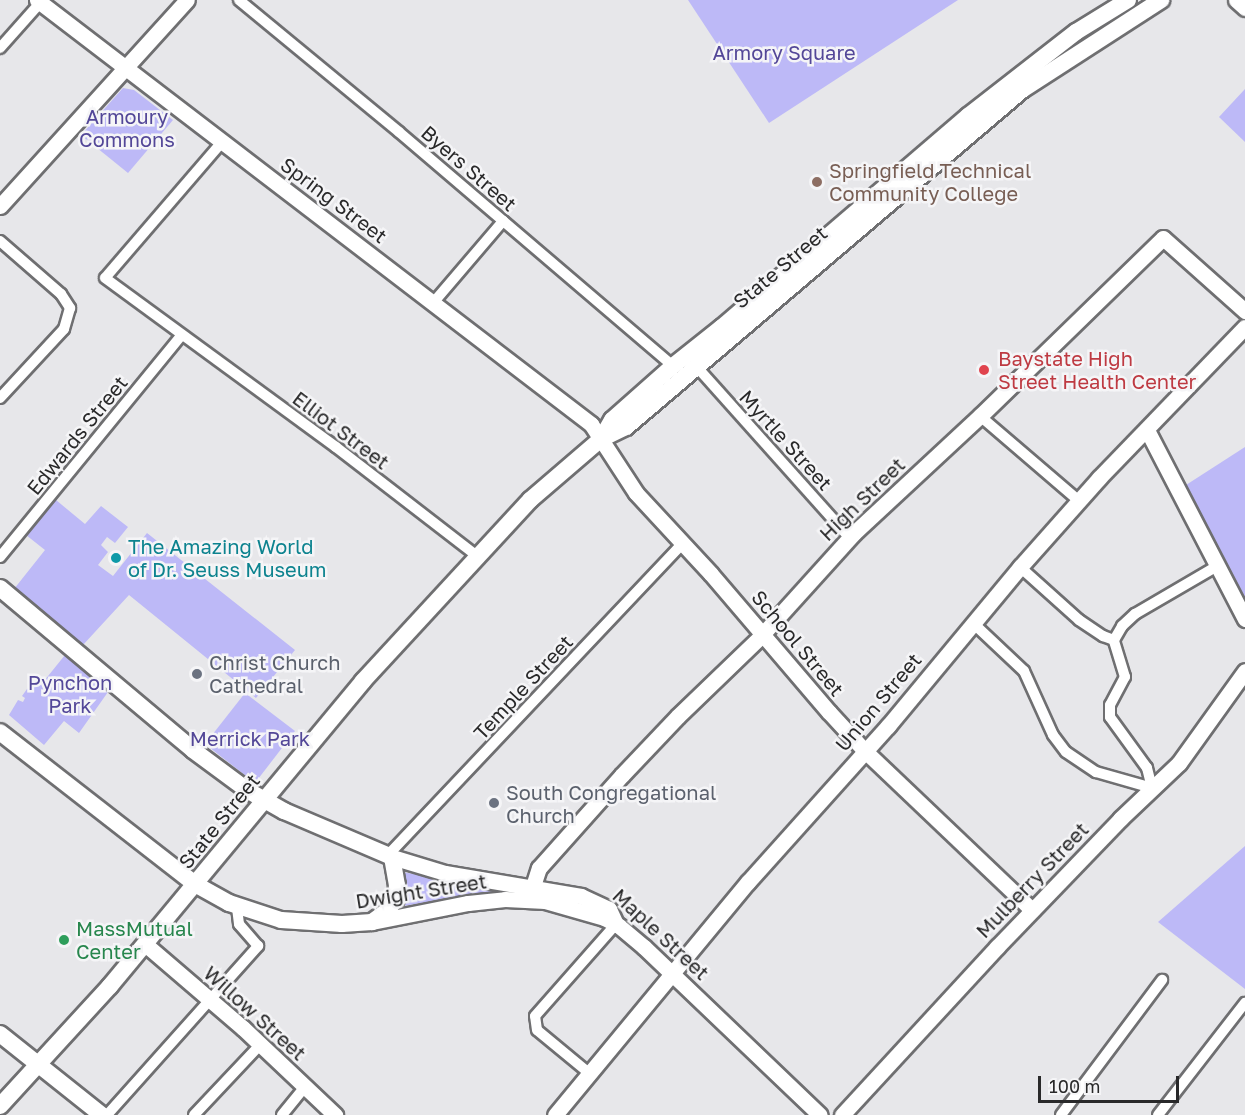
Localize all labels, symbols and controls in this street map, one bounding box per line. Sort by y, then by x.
park label: Armory Square [712,40,856,64]
park label: Armoury Commons [79,105,175,152]
street label: Byers Street [417,120,521,216]
street label: Spring Street [276,152,392,248]
place label: Springfield Technical Community College [829,158,1031,205]
marker: Springfield Technical Community College [810,175,824,189]
street label: State Street [728,221,832,313]
place label: Baystate High Street Health Center [998,346,1196,393]
marker: Baystate High Street Health Center [975,361,993,379]
street label: Edwards Street [22,371,132,499]
street label: Myrtle Street [735,385,837,495]
street label: Elliot Street [288,386,394,474]
street label: High Street [814,452,910,546]
place label: The Amazing World of Dr. Seuss Museum [128,534,326,581]
marker: The Amazing World of Dr. Seuss Museum [109,551,123,565]
street label: School Street [747,585,849,701]
street label: Temple Street [468,630,578,744]
street label: Union Street [830,648,926,756]
place label: Christ Church Cathedral [209,650,340,697]
marker: Christ Church Cathedral [190,667,204,681]
park label: Pynchon Park [28,671,112,718]
park label: Merrick Park [190,726,310,750]
street label: State Street [173,769,265,873]
place label: South Congregational Church [506,780,716,827]
marker: South Congregational Church [487,796,501,810]
street label: Mulberry Street [971,817,1093,943]
street label: Dwight Street [354,869,488,913]
street label: Maple Street [608,883,714,985]
place label: MassMutual Center [76,916,193,963]
marker: MassMutual Center [57,933,71,947]
street label: Willow Street [199,961,311,1065]
scale bar [1041,1064,1182,1102]
text: 100 m [1049,1075,1100,1097]

